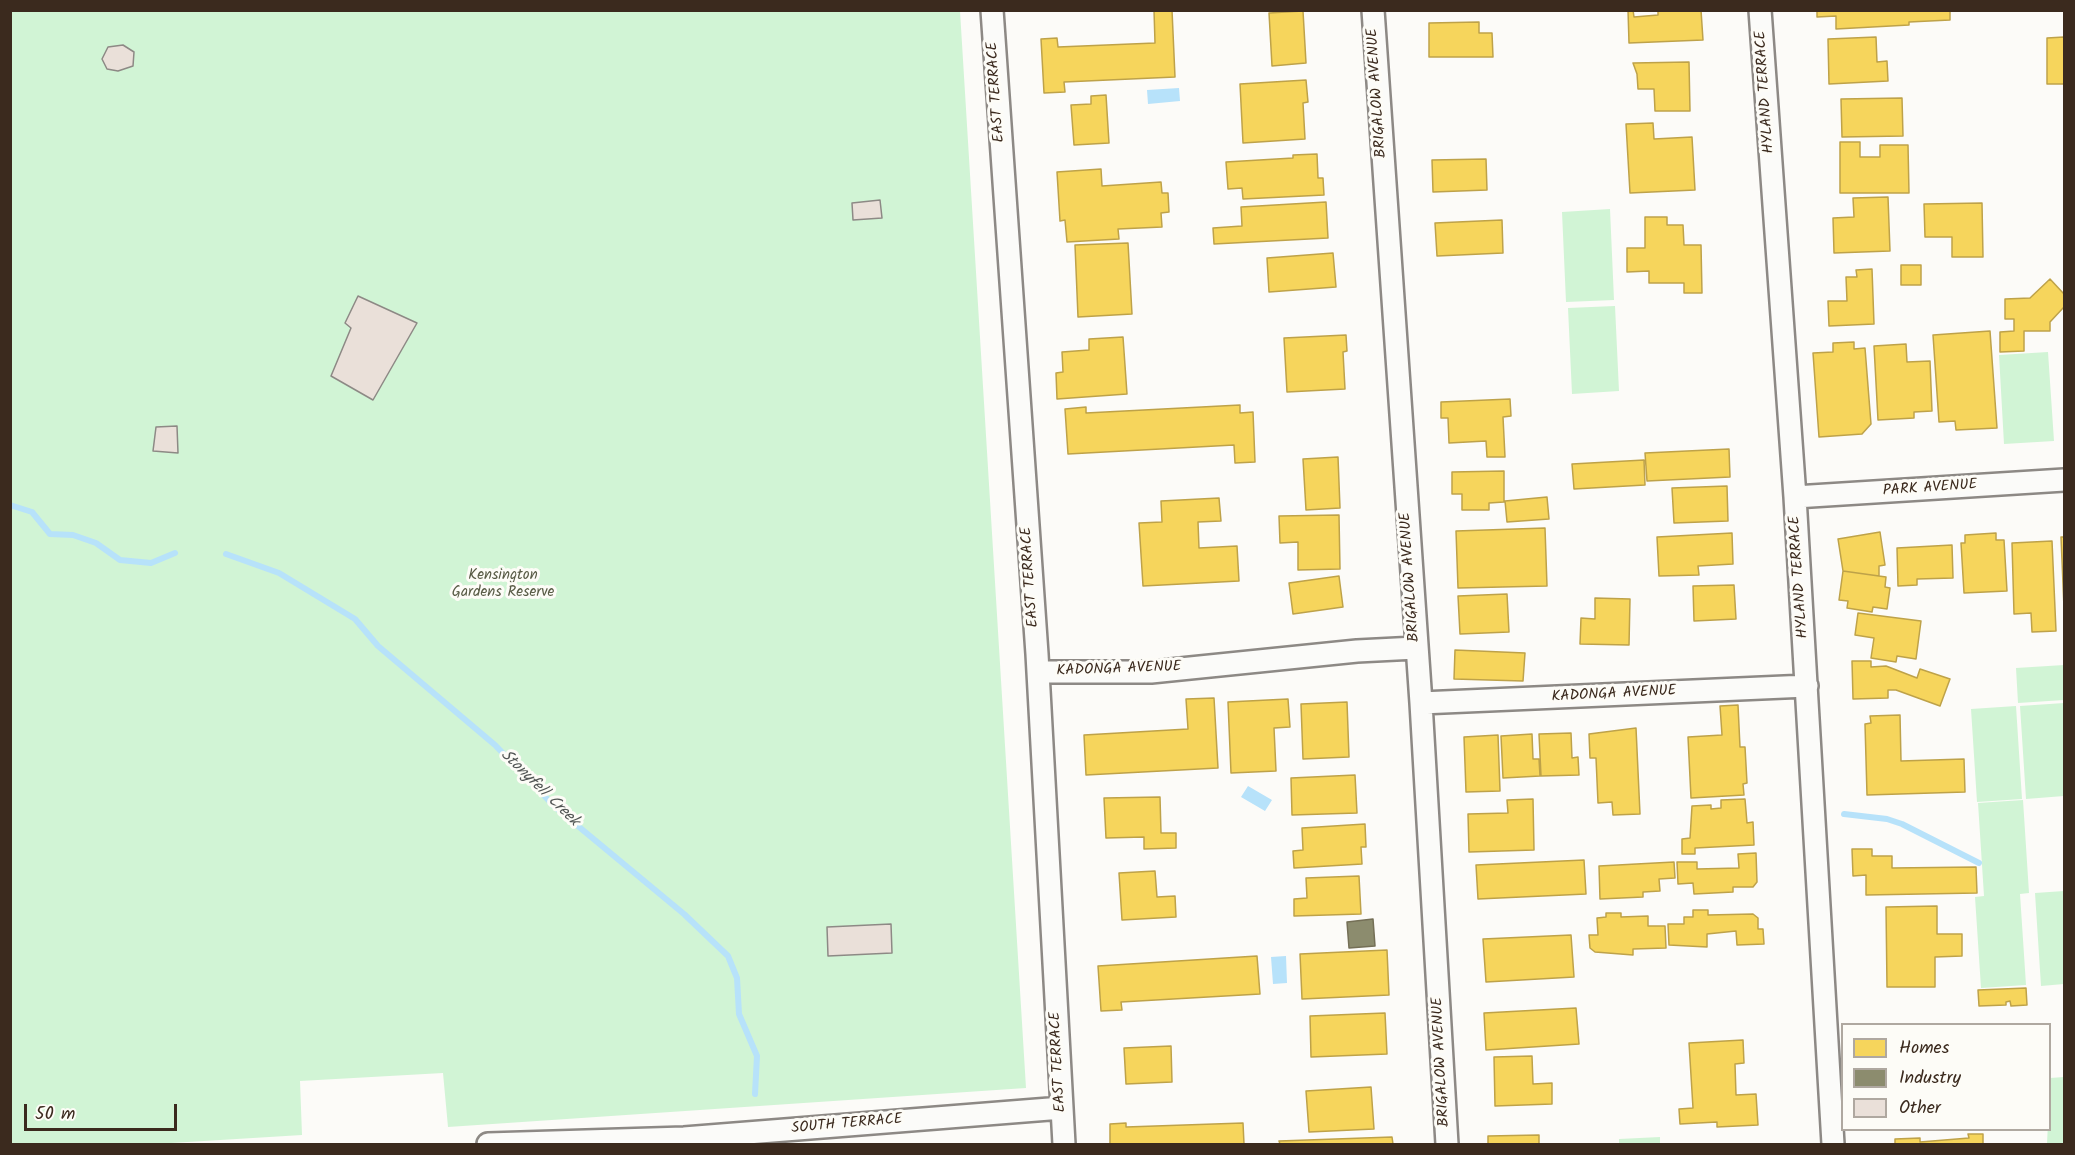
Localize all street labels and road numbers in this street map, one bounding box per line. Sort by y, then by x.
street label: BRIGALOW AVENUE [1364,27,1392,159]
street label: HYLAND TERRACE [1753,30,1779,154]
street label: EAST TERRACE [984,41,1010,143]
street label: PARK AVENUE [1882,477,1978,501]
street label: BRIGALOW AVENUE [1397,511,1425,643]
street label: HYLAND TERRACE [1787,515,1813,639]
street label: EAST TERRACE [1018,526,1044,628]
street label: KADONGA AVENUE [1056,659,1182,681]
street label: KADONGA AVENUE [1551,683,1677,707]
street label: BRIGALOW AVENUE [1430,997,1454,1127]
street label: EAST TERRACE [1047,1011,1071,1113]
street label: SOUTH TERRACE [791,1111,903,1139]

